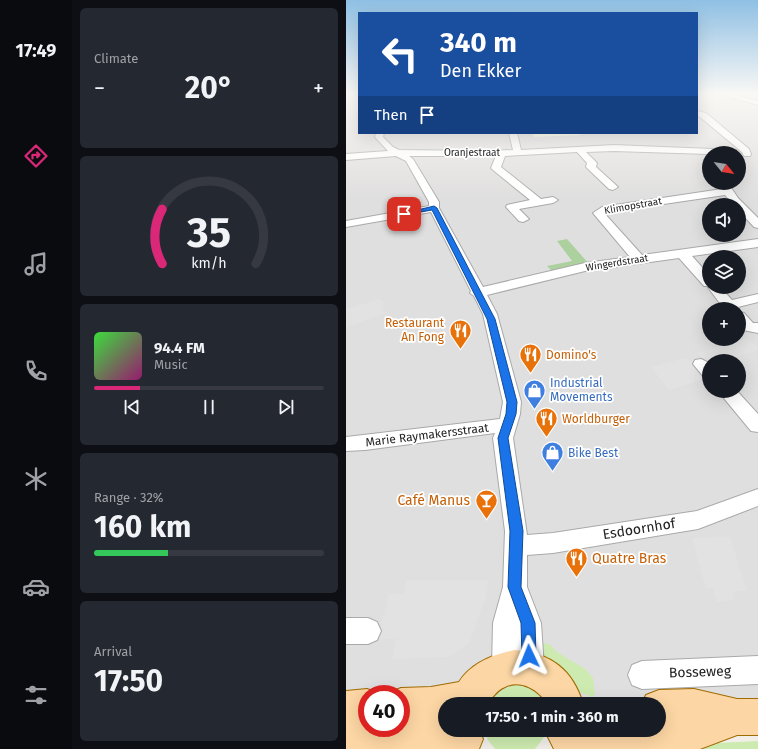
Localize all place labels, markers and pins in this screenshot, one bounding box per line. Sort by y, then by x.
pin [387,197,421,231]
place label: Restaurant An Fong [385,316,445,344]
restaurant icon: Restaurant An Fong [447,317,473,350]
restaurant icon: Domino's [517,342,543,375]
place label: Domino's [546,348,597,362]
place label: Industrial Movements [550,376,613,404]
shop icon: Industrial Movements [521,377,547,410]
restaurant icon: Worldburger [534,406,560,439]
place label: Worldburger [562,412,630,426]
shop icon: Bike Best [540,440,566,473]
place label: Bike Best [568,446,619,460]
bar icon: Café Manus [473,487,499,520]
place label: Café Manus [397,492,470,509]
restaurant icon: Quatre Bras [563,545,589,578]
place label: Quatre Bras [592,550,667,567]

